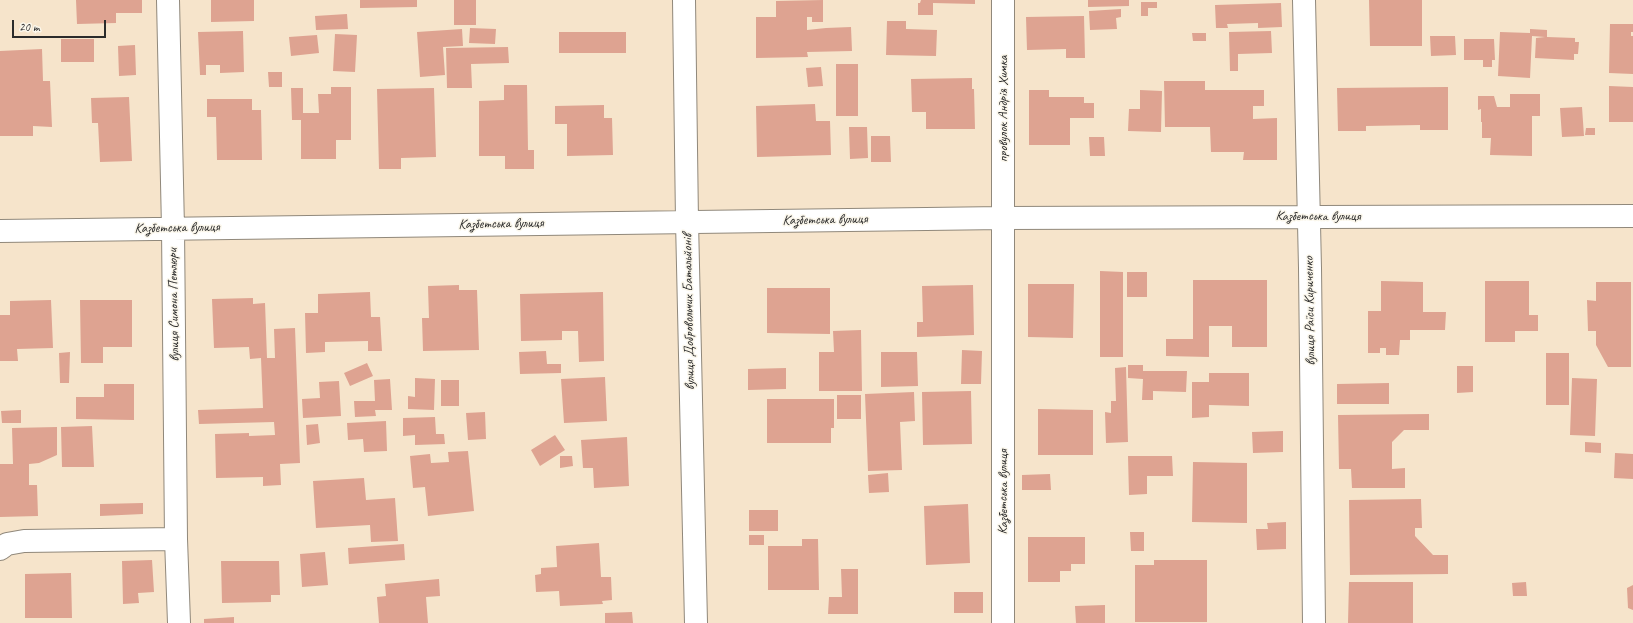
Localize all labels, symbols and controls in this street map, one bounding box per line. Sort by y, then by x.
scale bar [14,12,108,38]
text: 20 m [19,19,39,35]
street label: провулок Андрія Химка [995,56,1011,162]
street label: Казбетська вулиця [1275,208,1361,224]
street label: Казбетська вулиця [782,211,868,229]
street label: Казбетська вулиця [458,215,544,233]
street label: Казбетська вулиця [134,219,220,237]
street label: вулиця Добровольчих Батальйонів [679,234,699,390]
street label: вулиця Симона Петлюри [165,248,183,362]
street label: вулиця Раїси Кириченко [1301,256,1319,366]
street label: Казбетська вулиця [995,449,1011,535]

